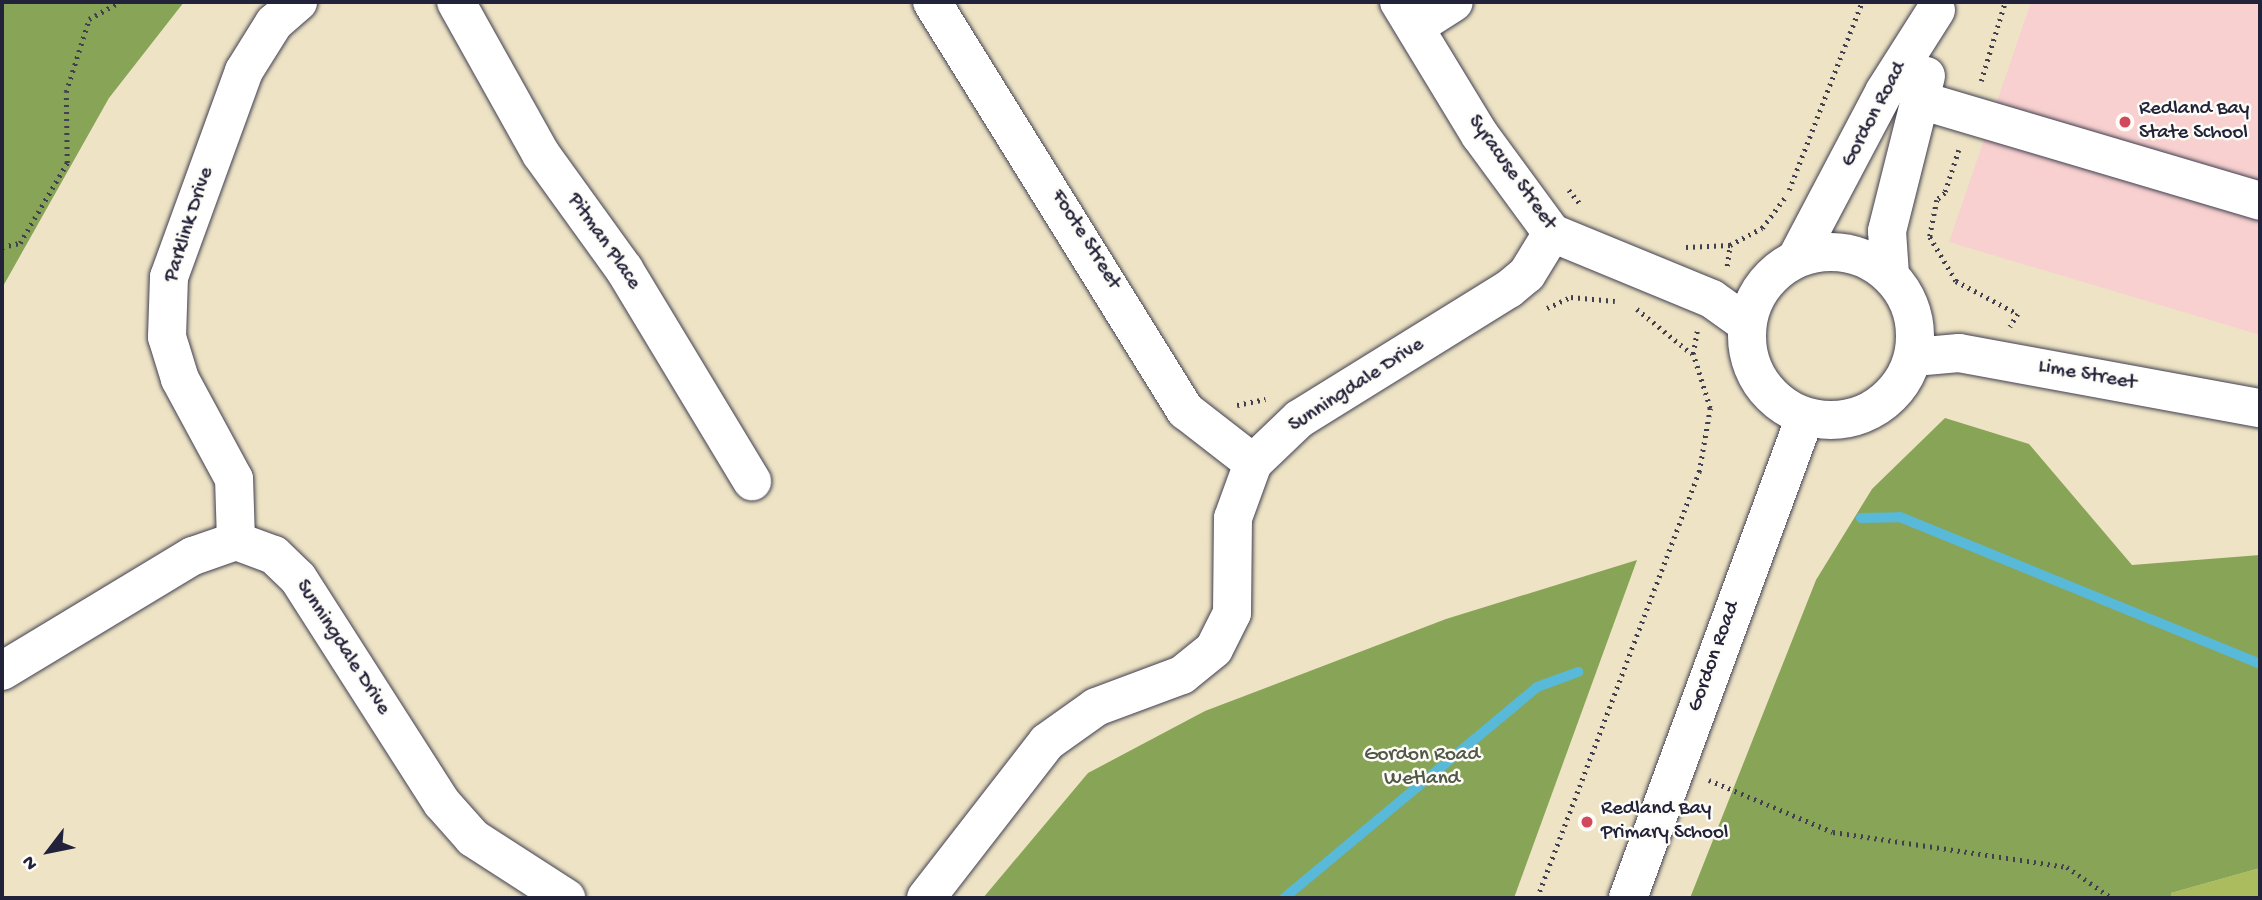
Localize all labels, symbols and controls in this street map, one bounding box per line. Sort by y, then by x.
street label: Gordon Road [1837,58,1913,172]
place label: Redland Bay State School [2139,97,2249,147]
street label: Syracuse Street [1461,111,1561,235]
marker: Redland Bay State School [2117,114,2133,130]
street label: Parklink Drive [160,164,220,286]
street label: Foote Street [1044,185,1126,295]
street label: Pitman Place [561,189,645,295]
street label: Sunningdale Drive [1285,333,1429,439]
street label: Lime Street [2036,355,2138,397]
street label: Sunningdale Drive [289,576,395,720]
street label: Gordon Road [1683,598,1747,716]
park label: Gordon Road Wetland [1364,743,1480,793]
place label: Redland Bay Primary School [1601,797,1728,847]
marker: Redland Bay Primary School [1579,814,1595,830]
north arrow [14,816,84,886]
text: N [18,851,44,874]

